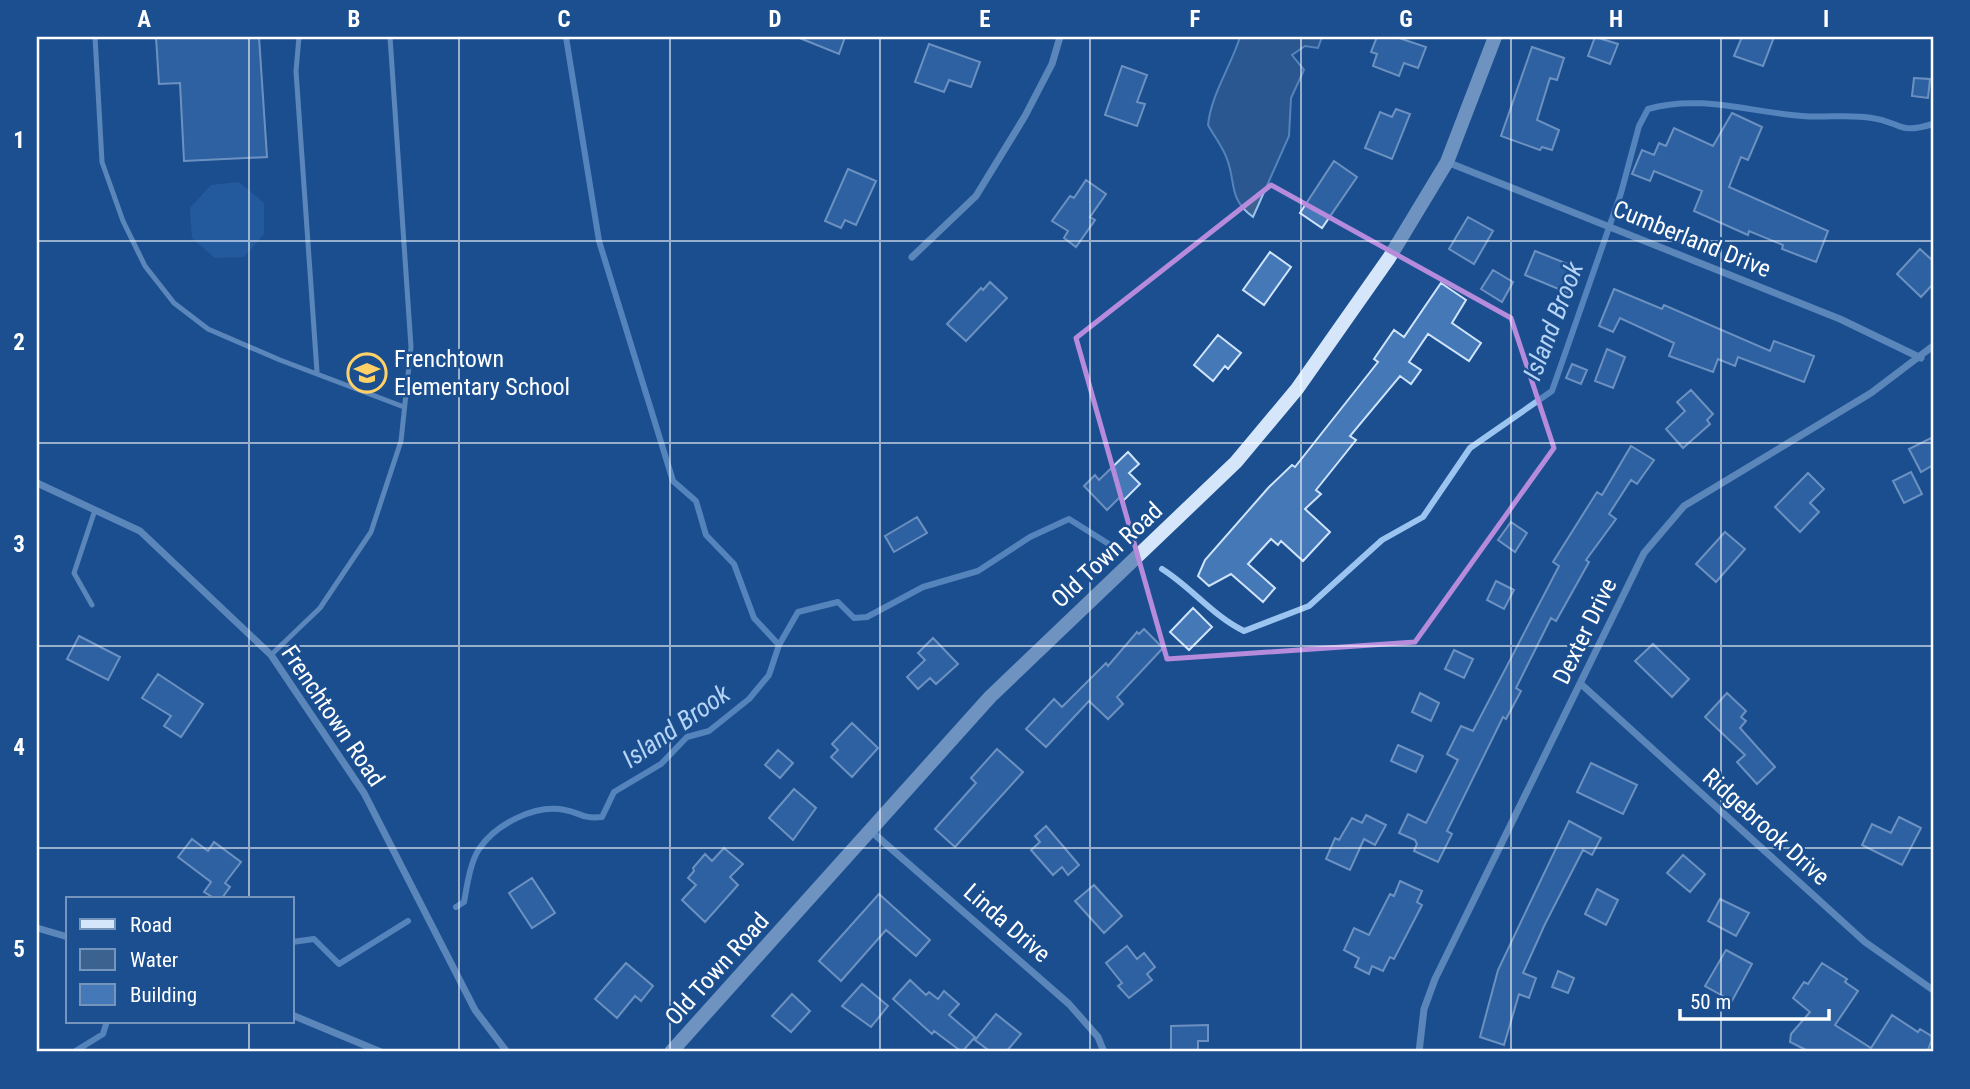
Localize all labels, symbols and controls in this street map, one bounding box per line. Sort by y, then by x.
text: A [137,6,151,33]
text: B [348,6,360,33]
text: C [557,6,571,33]
text: D [769,6,782,33]
text: E [979,6,991,33]
text: F [1190,6,1201,33]
text: G [1399,6,1413,33]
text: H [1609,6,1623,33]
text: I [1823,6,1829,33]
text: 1 [13,127,25,154]
street label: Cumberland Drive [1609,195,1775,283]
water label: Island Brook [1517,257,1589,384]
text: 2 [13,329,25,356]
place label: Frenchtown Elementary School [394,345,570,401]
school or university icon: Frenchtown Elementary School [346,352,388,394]
street label: Old Town Road [1046,497,1168,613]
text: 3 [13,531,25,558]
street label: Dexter Drive [1547,573,1623,689]
street label: Frenchtown Road [276,640,390,792]
water label: Island Brook [617,678,736,774]
text: 4 [13,734,25,761]
street label: Ridgebrook Drive [1697,763,1835,891]
street label: Linda Drive [958,878,1056,968]
legend [66,897,294,1023]
street label: Old Town Road [659,907,775,1031]
text: Road [130,913,172,937]
text: 5 [13,936,25,963]
text: Water [130,948,178,972]
scale bar [1680,977,1828,1021]
text: Building [130,983,197,1007]
text: 50 m [1690,990,1731,1014]

